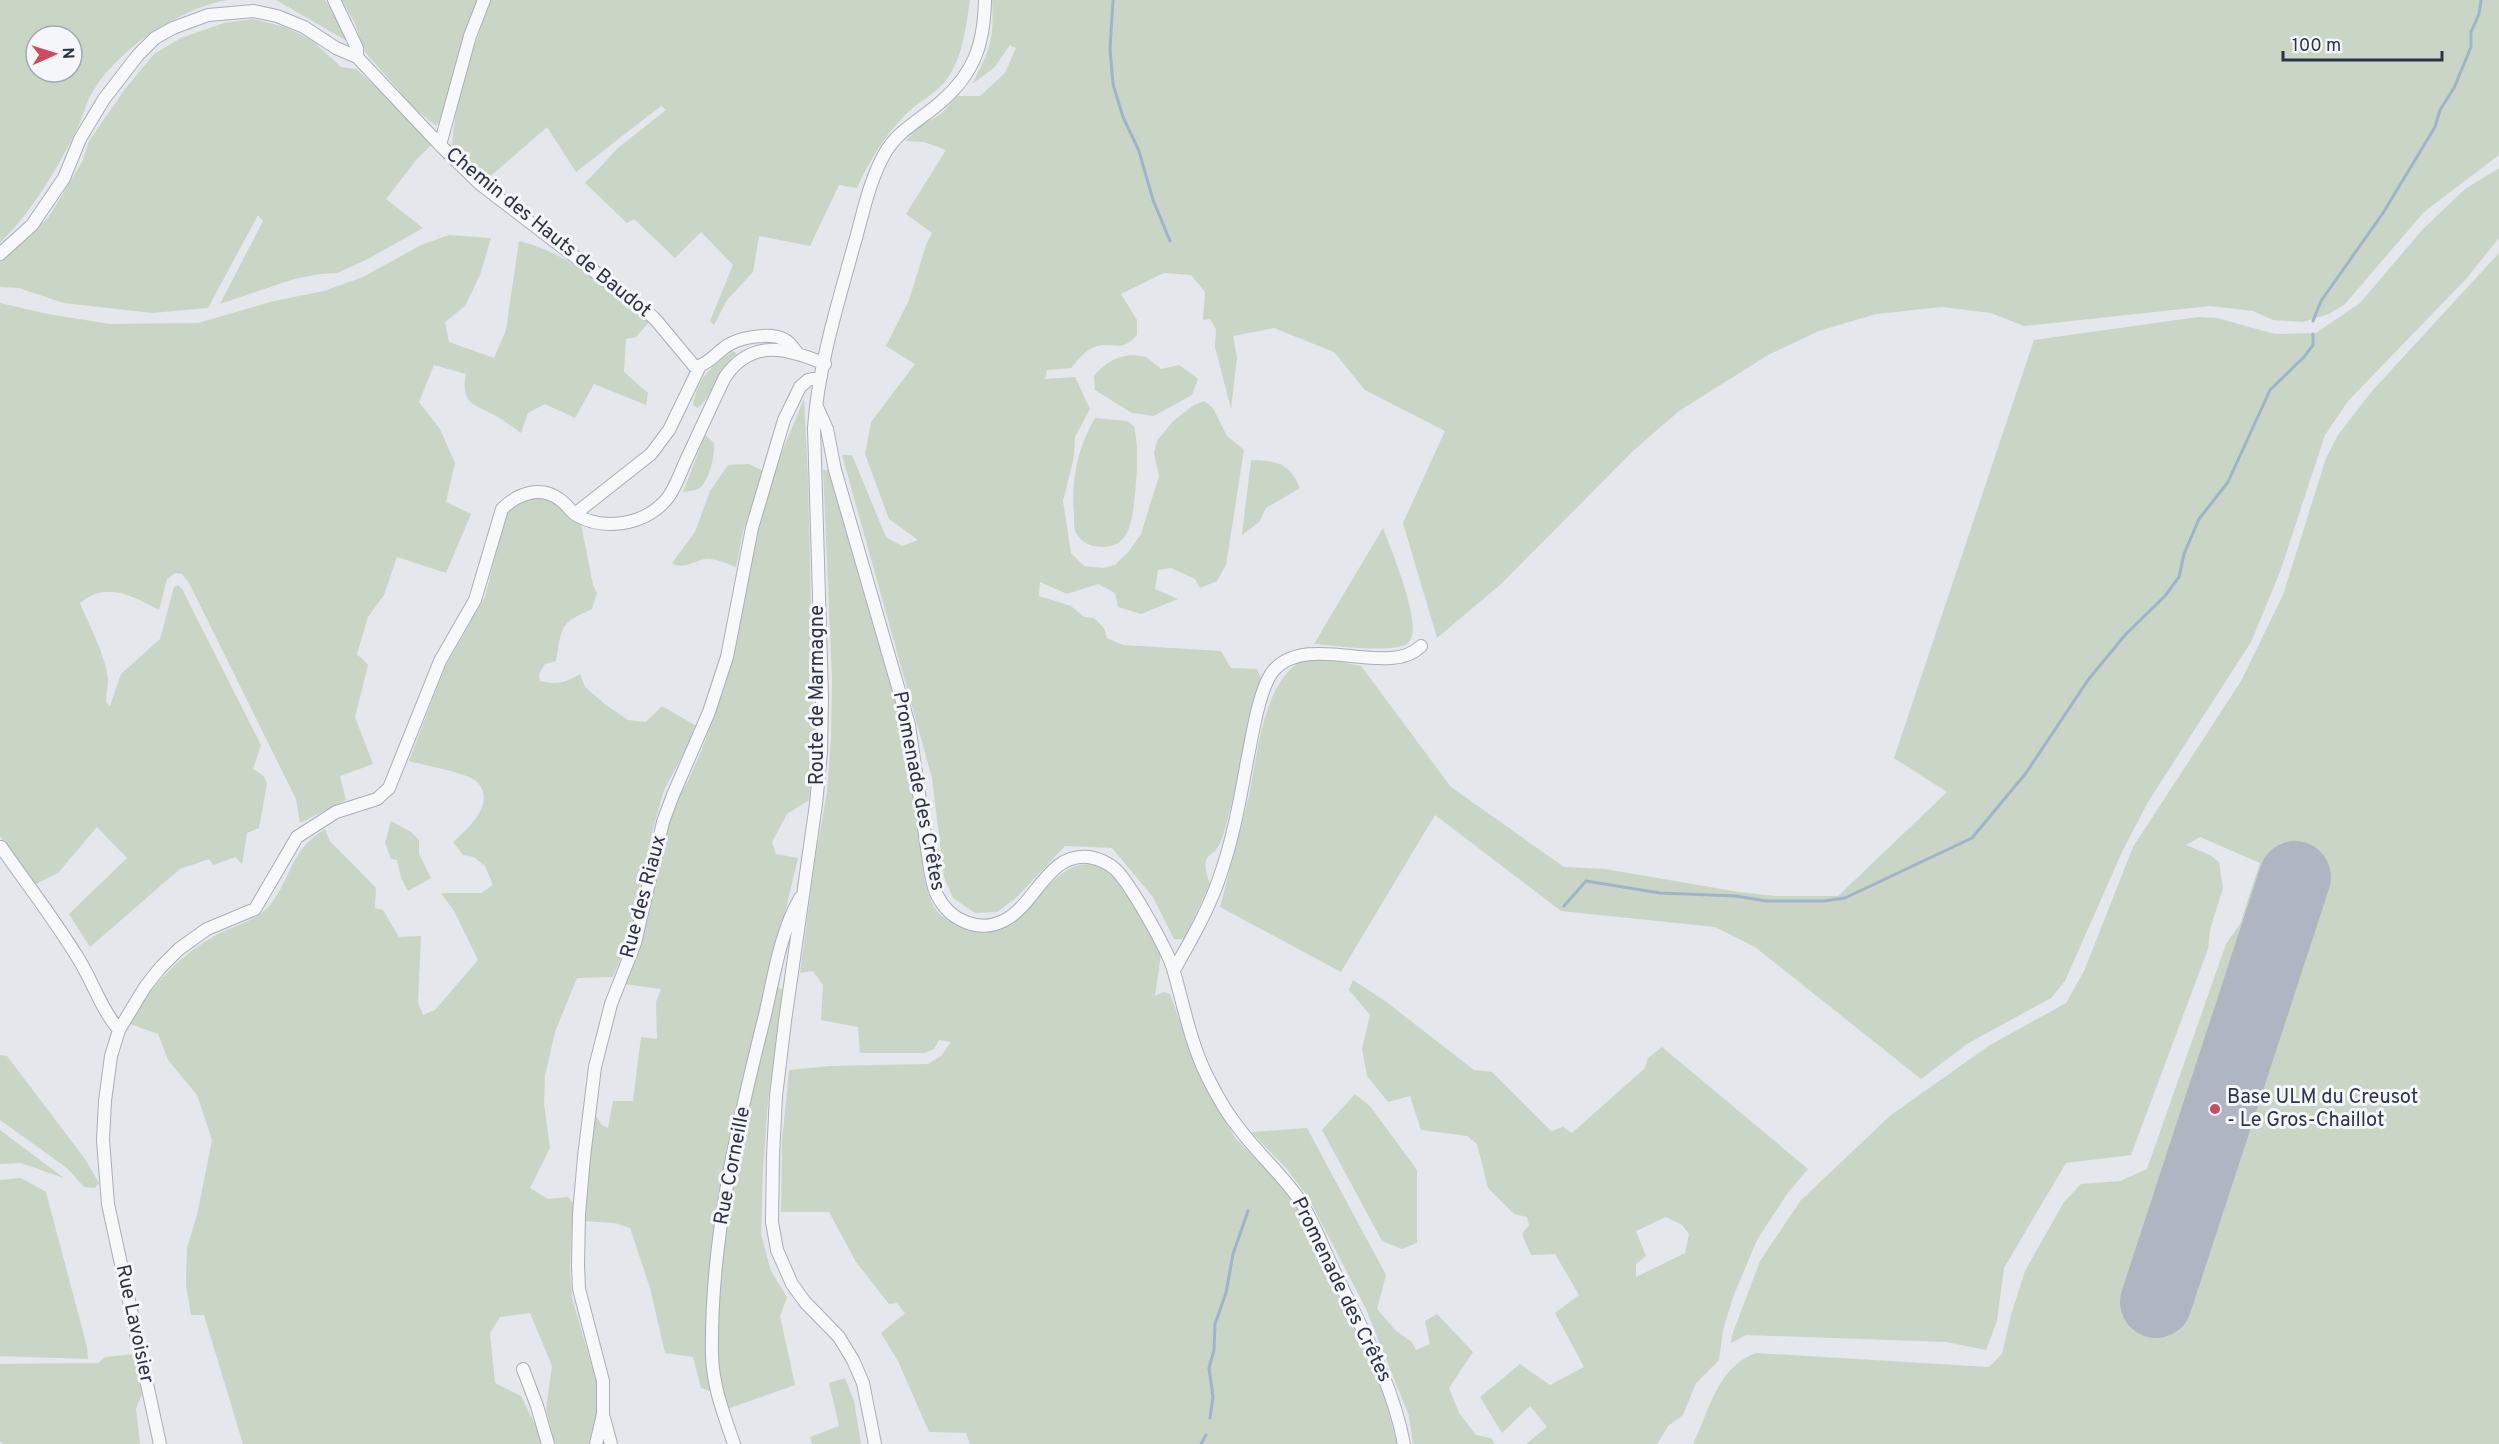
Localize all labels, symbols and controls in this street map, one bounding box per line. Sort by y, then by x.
north arrow [24,24,84,84]
scale bar [2283,24,2442,62]
text: 100 m [2292,35,2341,58]
text: N [57,47,77,60]
street label: Chemin des Hauts de Baudot [440,142,656,324]
street label: Route de Marmagne [805,605,831,785]
street label: Promenade des Crêtes [886,689,950,893]
street label: Rue des Riaux [615,833,673,961]
place label: Base ULM du Creusot - Le Gros-Chaillot [2227,1085,2418,1134]
marker: Base ULM du Creusot - Le Gros-Chaillot [2208,1102,2222,1116]
street label: Rue Corneille [709,1105,757,1227]
street label: Promenade des Crêtes [1285,1193,1397,1387]
street label: Rue Lavoisier [109,1262,159,1386]

